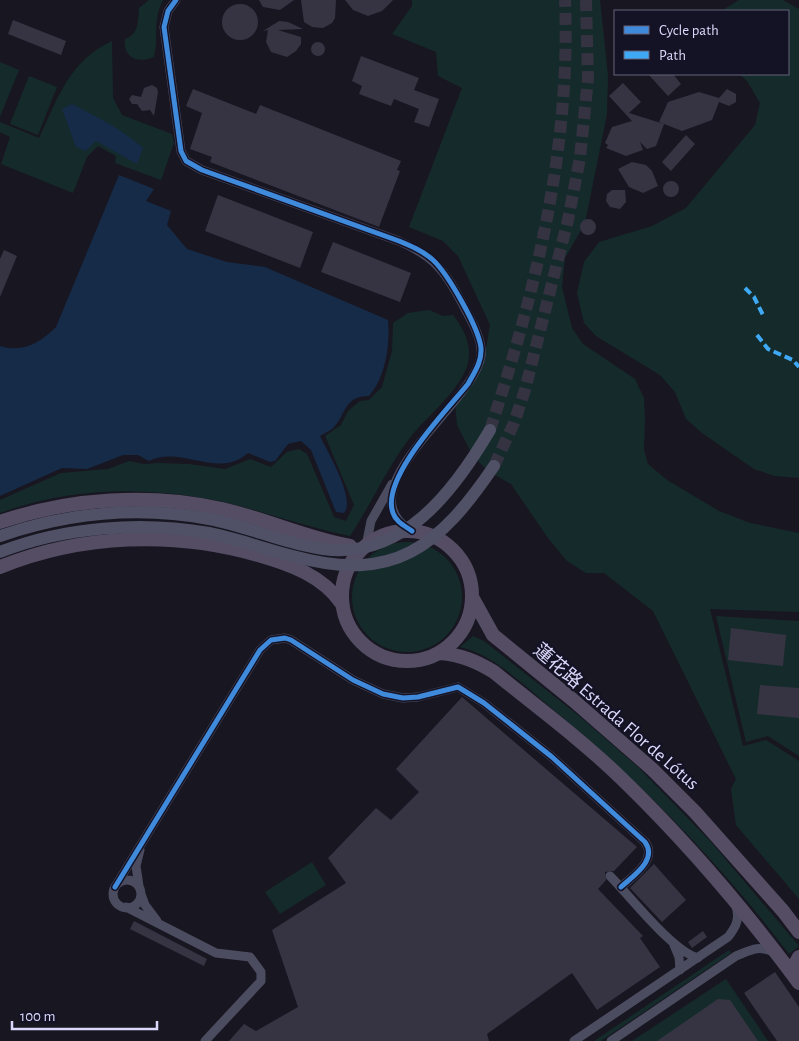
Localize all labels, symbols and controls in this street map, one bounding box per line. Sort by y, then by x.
legend [614,10,789,75]
text: Cycle path [659,23,719,38]
text: Path [659,48,686,63]
street label: 蓮花路 Estrada Flor de Lótus [530,639,703,794]
scale bar [12,998,158,1030]
text: 100 m [20,1009,55,1024]

